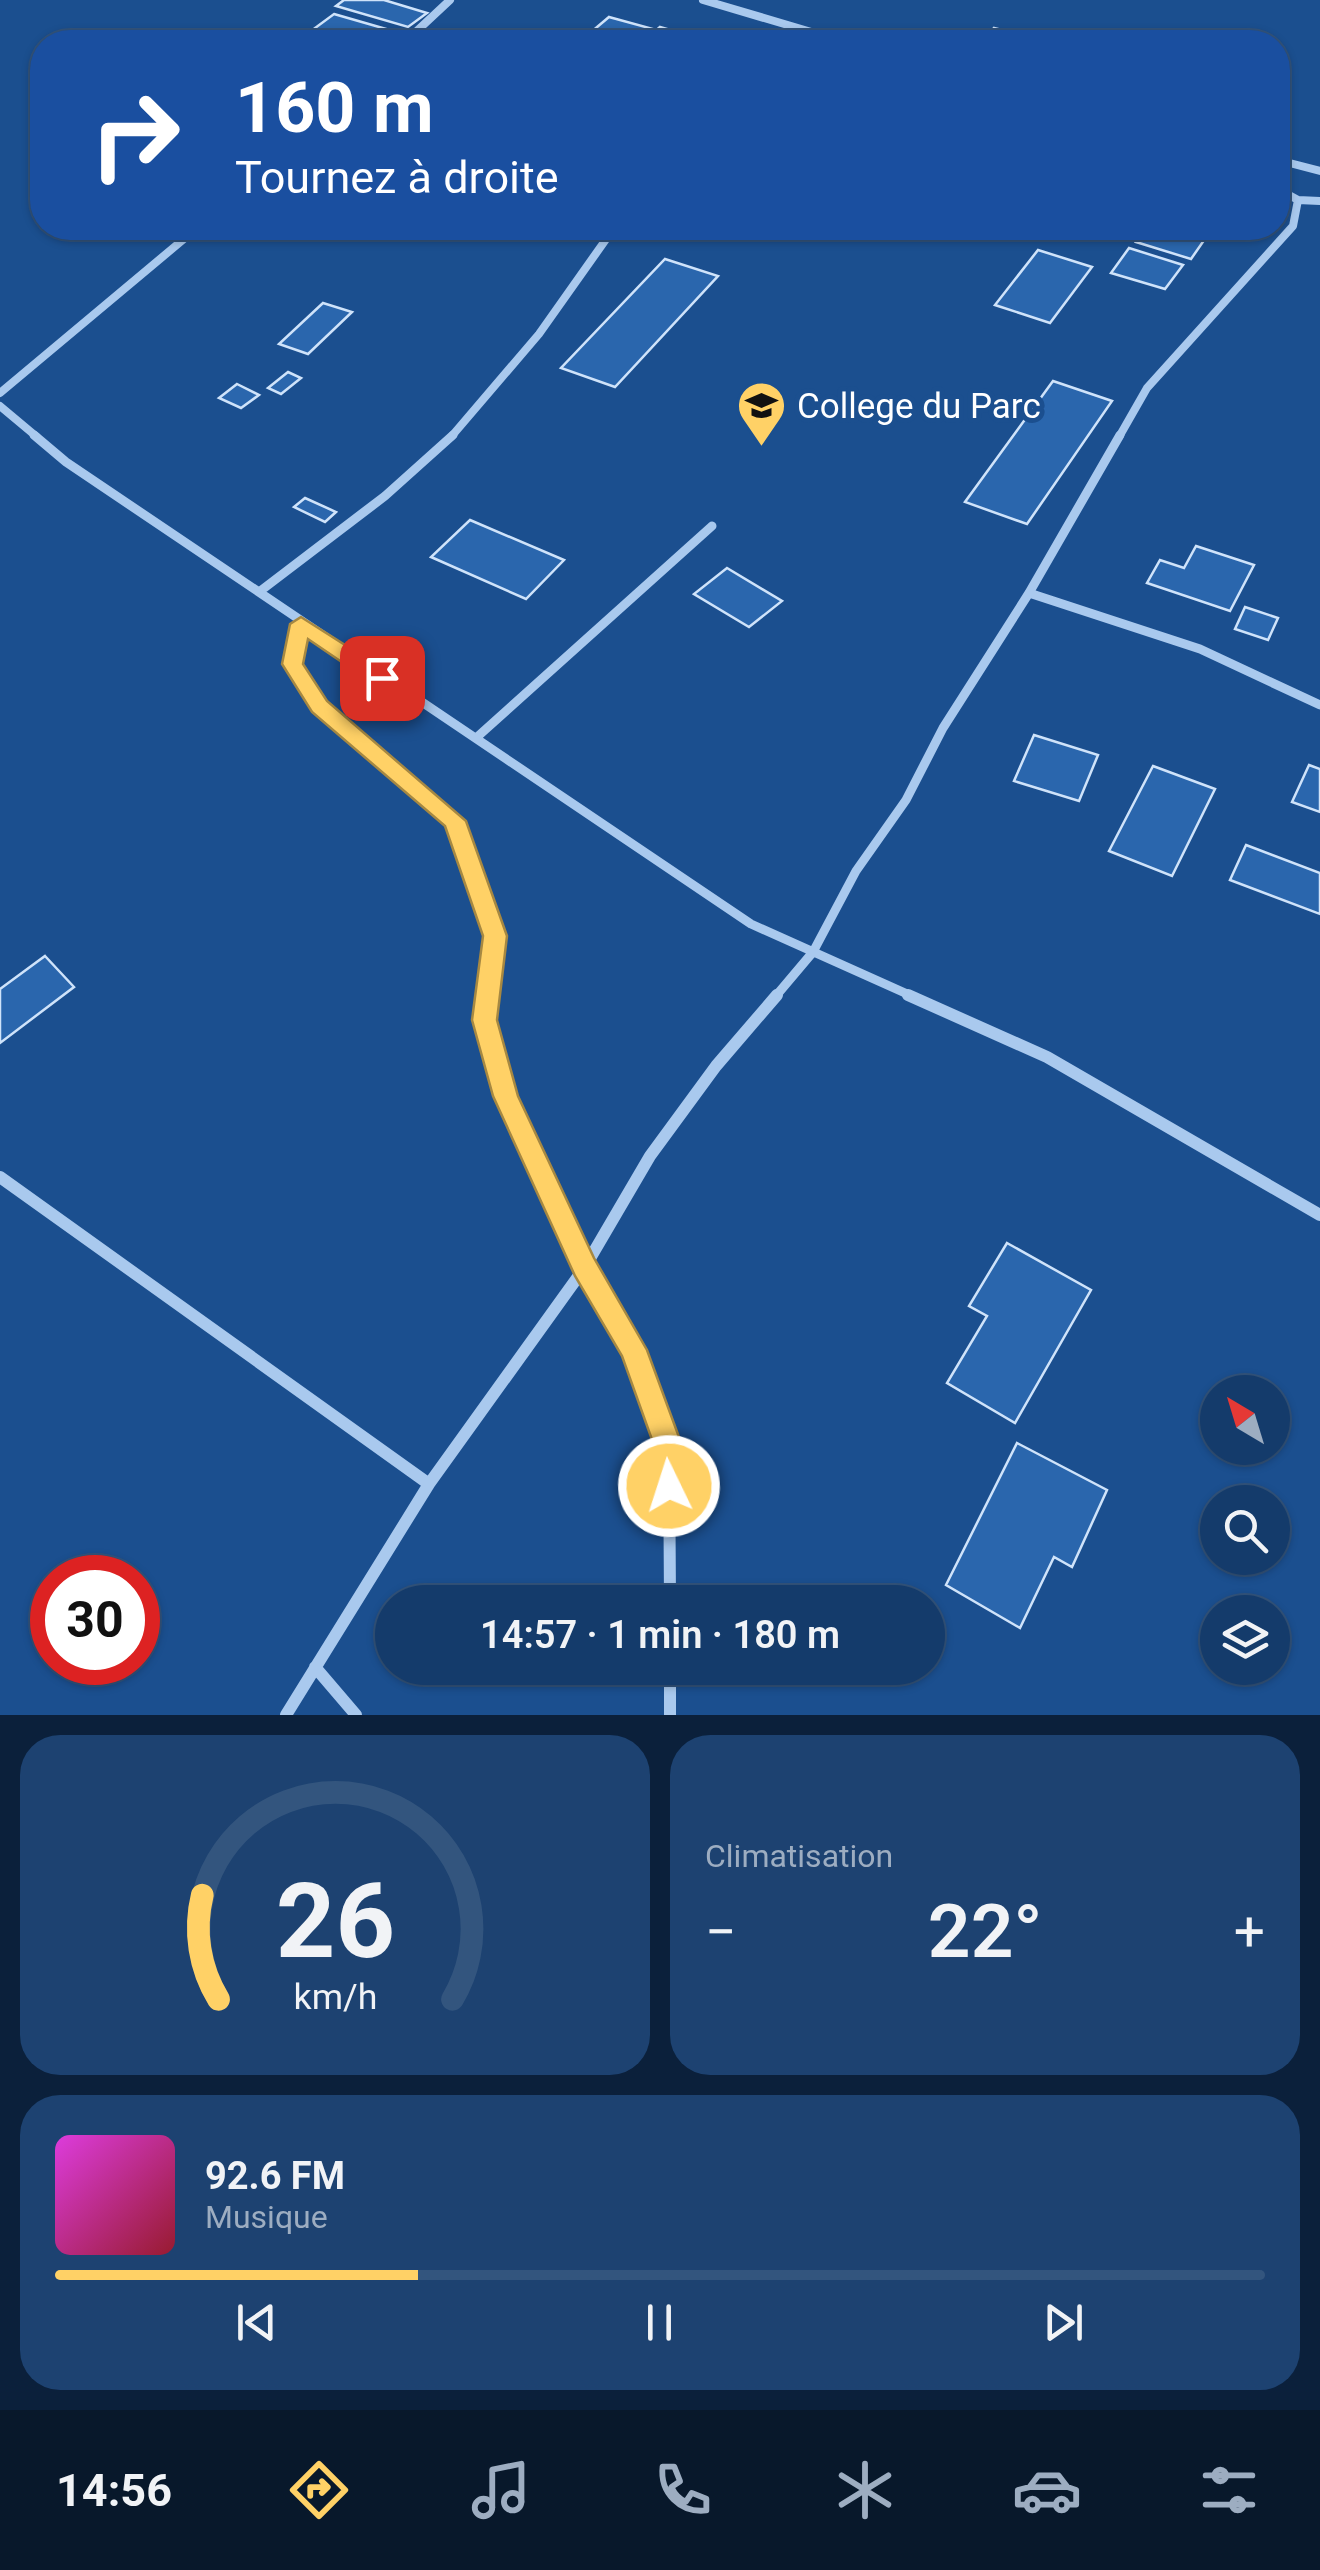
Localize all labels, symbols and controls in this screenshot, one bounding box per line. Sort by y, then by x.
text: 160 m [235,67,434,149]
icon: right [70,70,200,200]
text: Tournez à droite [235,151,559,204]
school or university icon: College du Parc [736,380,788,448]
place label: College du Parc [797,386,1041,427]
pin [340,636,425,721]
icon: arrive [355,651,410,706]
north arrow [1200,1375,1290,1465]
map controls [1200,1375,1290,1685]
position arrow [617,1434,721,1538]
button: search [1200,1485,1290,1575]
speed limit sign: 30 [30,1555,160,1685]
button: layers [1200,1595,1290,1685]
text: 14:57 · 1 min · 180 m [480,1613,840,1657]
text: Climatisation [705,1837,893,1875]
text: 26 [275,1861,395,1982]
text: 22° [928,1887,1042,1975]
text: − [705,1900,736,1964]
text: + [1234,1900,1265,1964]
text: km/h [293,1976,377,2018]
text: 92.6 FM [205,2154,345,2198]
text: Musique [205,2198,328,2236]
icon: previous [229,2295,284,2350]
icon: pause [632,2295,687,2350]
icon: next [1036,2295,1091,2350]
icon: directions [284,2455,354,2525]
icon: music [466,2455,536,2525]
icon: phone [648,2455,718,2525]
icon: climate [830,2455,900,2525]
icon: car [1012,2455,1082,2525]
icon: filters [1194,2455,1264,2525]
text: 14:56 [56,2464,172,2517]

